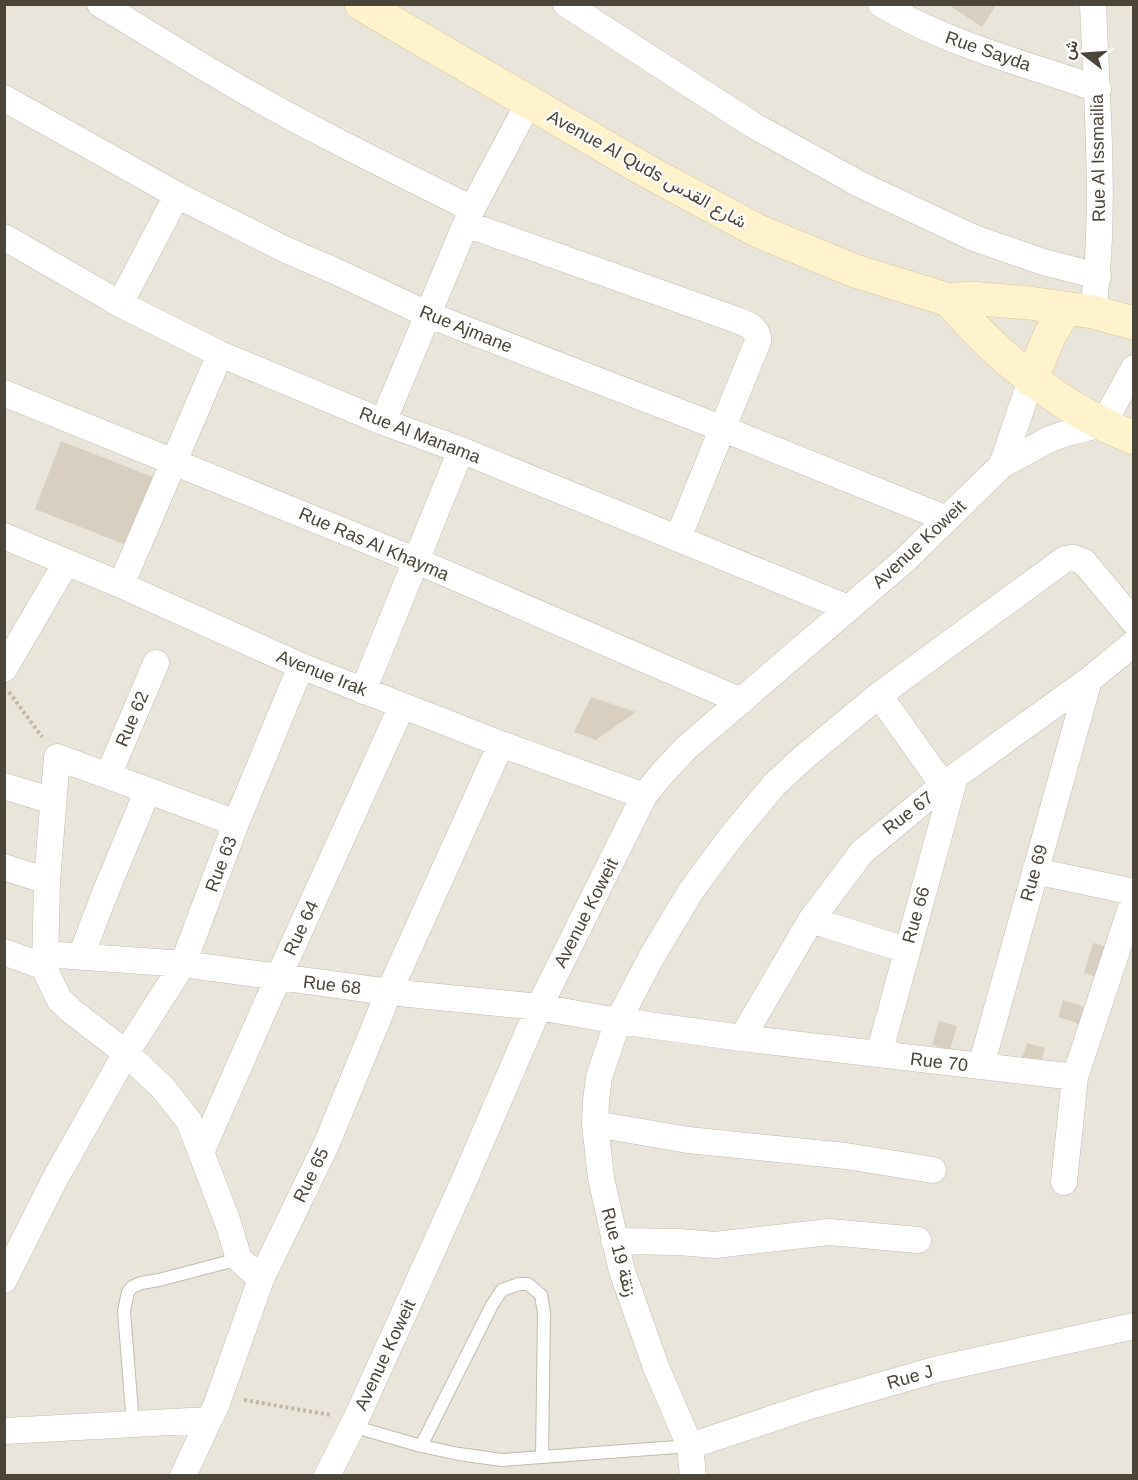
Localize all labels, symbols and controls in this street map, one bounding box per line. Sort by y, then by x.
north arrow [1054,24,1114,84]
street label: Rue Sayda [943,27,1034,75]
text: ش [1059,38,1082,62]
street label: Rue Al Issmailia [1087,93,1109,222]
street label: Avenue Al Quds شارع القدس [543,106,750,234]
street label: Rue Ajmane [417,301,515,357]
street label: Rue Al Manama [357,403,484,468]
street label: Avenue Koweit [868,496,970,592]
street label: Rue Ras Al Khayma [296,503,453,585]
street label: Avenue Irak [274,646,371,701]
street label: Rue 62 [111,688,153,750]
street label: Rue 67 [879,787,937,839]
street label: Rue 63 [201,833,241,895]
street label: Rue 69 [1016,842,1052,904]
street label: Avenue Koweit [550,855,622,971]
street label: Rue 66 [898,884,934,946]
street label: Rue 64 [280,897,322,959]
street label: Rue 68 [302,972,362,998]
street label: Rue 70 [909,1049,969,1075]
street label: Rue 65 [289,1145,333,1205]
street label: Rue 19 زنقة [597,1205,640,1299]
street label: Avenue Koweit [351,1297,419,1413]
street label: Rue J [885,1361,935,1393]

